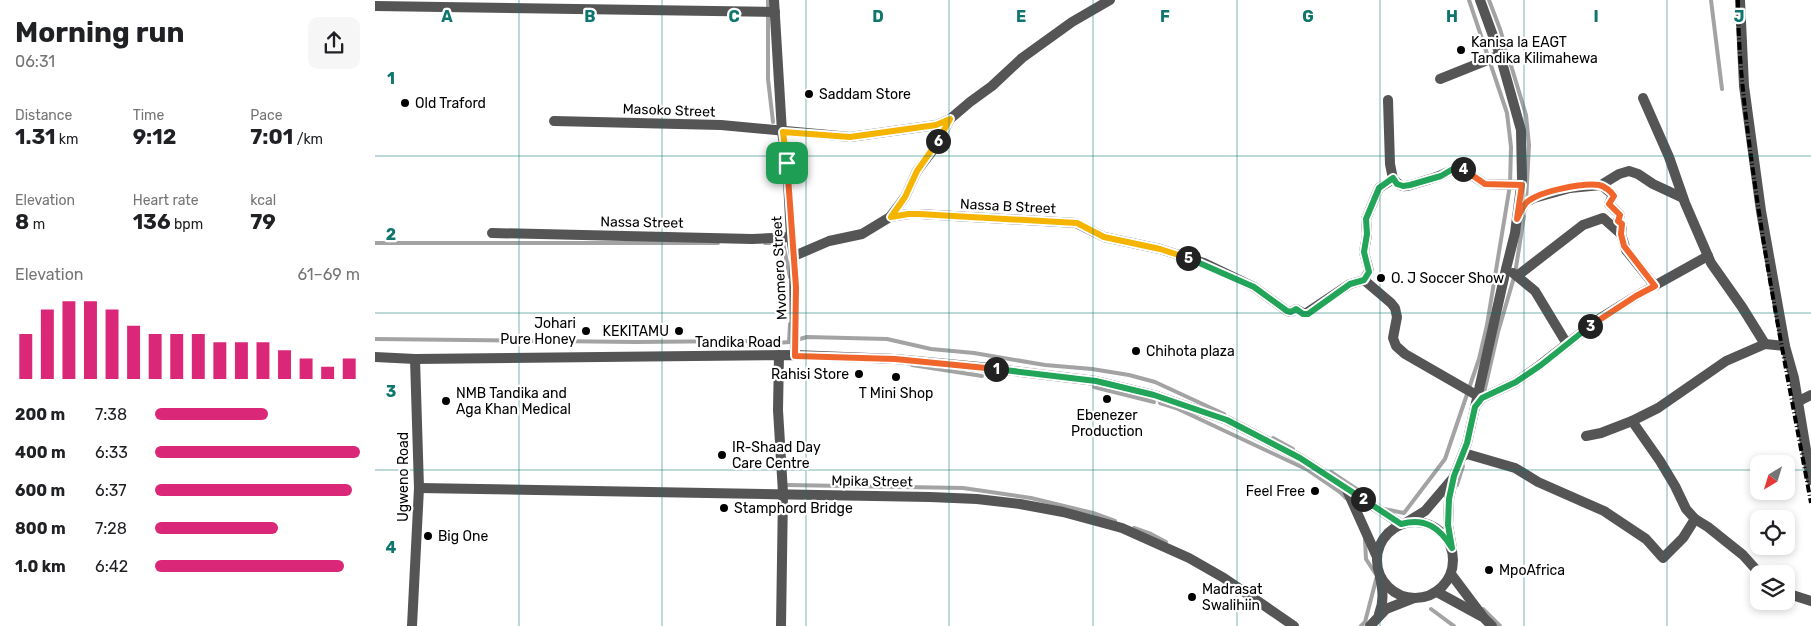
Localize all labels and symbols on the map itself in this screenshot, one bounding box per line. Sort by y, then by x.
text: A [441,7,453,26]
text: B [584,7,596,26]
text: C [728,7,740,26]
text: D [872,7,884,26]
text: E [1016,7,1026,26]
text: F [1160,7,1170,26]
text: G [1302,7,1314,26]
text: H [1446,7,1458,26]
text: I [1593,7,1599,26]
text: J [1734,7,1744,26]
place label: Kanisa la EAGT Tandika Kilimahewa [1471,34,1598,67]
marker: Kanisa la EAGT Tandika Kilimahewa [1455,44,1467,56]
text: 1 [387,69,395,88]
place label: Saddam Store [819,86,911,103]
marker: Saddam Store [803,88,815,100]
place label: Old Traford [415,95,486,112]
marker: Old Traford [399,97,411,109]
street label: Masoko Street [622,100,716,121]
pin: 6 [925,128,951,154]
pin [766,142,808,184]
pin: 4 [1451,156,1475,182]
street label: Nassa B Street [960,195,1057,218]
street label: Nassa Street [600,213,684,232]
street label: Mvomero Street [768,215,791,320]
text: 2 [386,225,396,244]
pin: 5 [1175,246,1201,270]
place label: O. J Soccer Show [1391,270,1504,287]
marker: O. J Soccer Show [1375,272,1387,284]
pin: 3 [1577,314,1603,338]
place label: Johari Pure Honey [500,315,576,348]
place label: KEKITAMU [602,323,669,340]
marker: Johari Pure Honey [580,325,592,337]
marker: KEKITAMU [673,325,685,337]
street label: Tandika Road [695,334,781,351]
place label: Chihota plaza [1146,343,1235,360]
marker: Chihota plaza [1130,345,1142,357]
pin: 1 [983,356,1009,382]
place label: Rahisi Store [771,366,849,383]
marker: Rahisi Store [853,368,865,380]
marker: T Mini Shop [890,371,902,383]
text: 3 [386,382,396,401]
place label: NMB Tandika and Aga Khan Medical [456,385,571,418]
place label: T Mini Shop [859,385,933,402]
marker: Ebenezer Production [1101,393,1113,405]
marker: NMB Tandika and Aga Khan Medical [440,395,452,407]
place label: Ebenezer Production [1071,407,1143,440]
street label: Ugweno Road [395,432,412,522]
place label: IR-Shaad Day Care Centre [732,439,821,472]
marker: IR-Shaad Day Care Centre [716,449,728,461]
north arrow [1750,455,1795,500]
street label: Mpika Street [831,472,913,491]
place label: Feel Free [1246,483,1305,500]
marker: Feel Free [1309,485,1321,497]
pin: 2 [1351,486,1375,512]
place label: Stamphord Bridge [734,500,853,517]
marker: Stamphord Bridge [718,502,730,514]
place label: Big One [438,528,488,545]
marker: Big One [422,530,434,542]
text: 4 [386,538,397,557]
place label: MpoAfrica [1499,562,1565,579]
marker: MpoAfrica [1483,564,1495,576]
place label: Madrasat Swalihiin [1202,581,1263,614]
marker: Madrasat Swalihiin [1186,591,1198,603]

